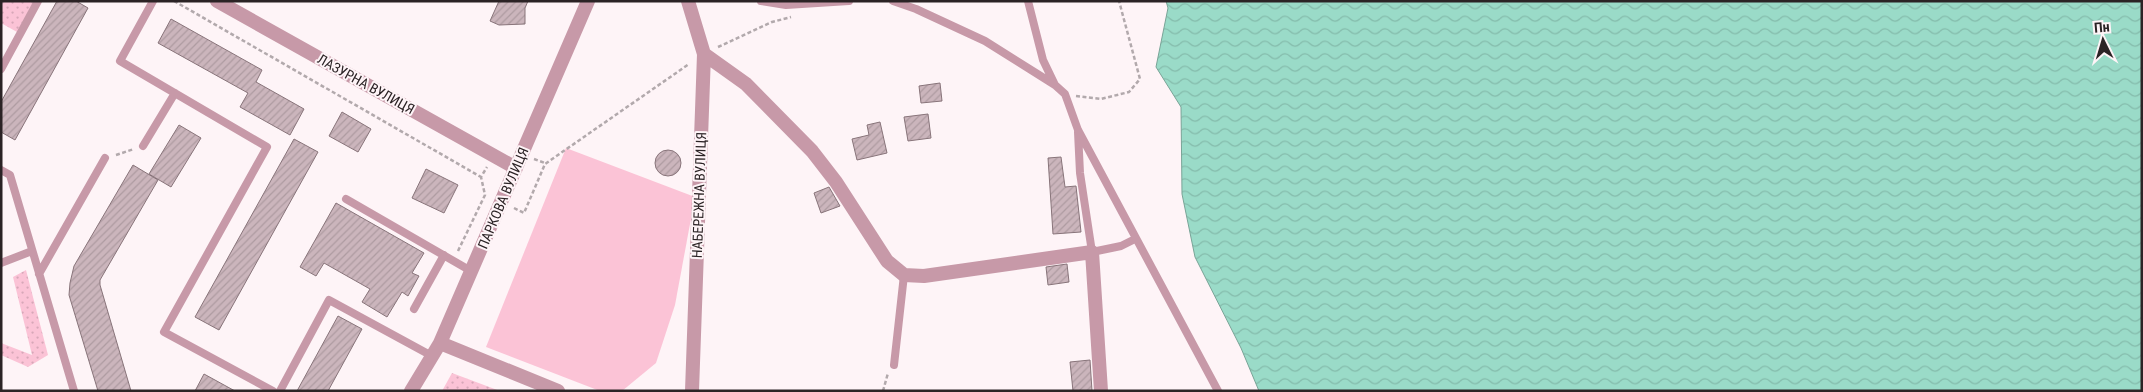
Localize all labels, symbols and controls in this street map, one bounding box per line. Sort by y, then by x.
north arrow [2078,15,2128,65]
text: Пн [2093,18,2110,36]
street label: ЛАЗУРНА ВУЛИЦЯ [315,51,417,117]
street label: НАБЕРЕЖНА ВУЛИЦЯ [689,132,709,258]
street label: ПАРКОВА ВУЛИЦЯ [474,145,532,251]

